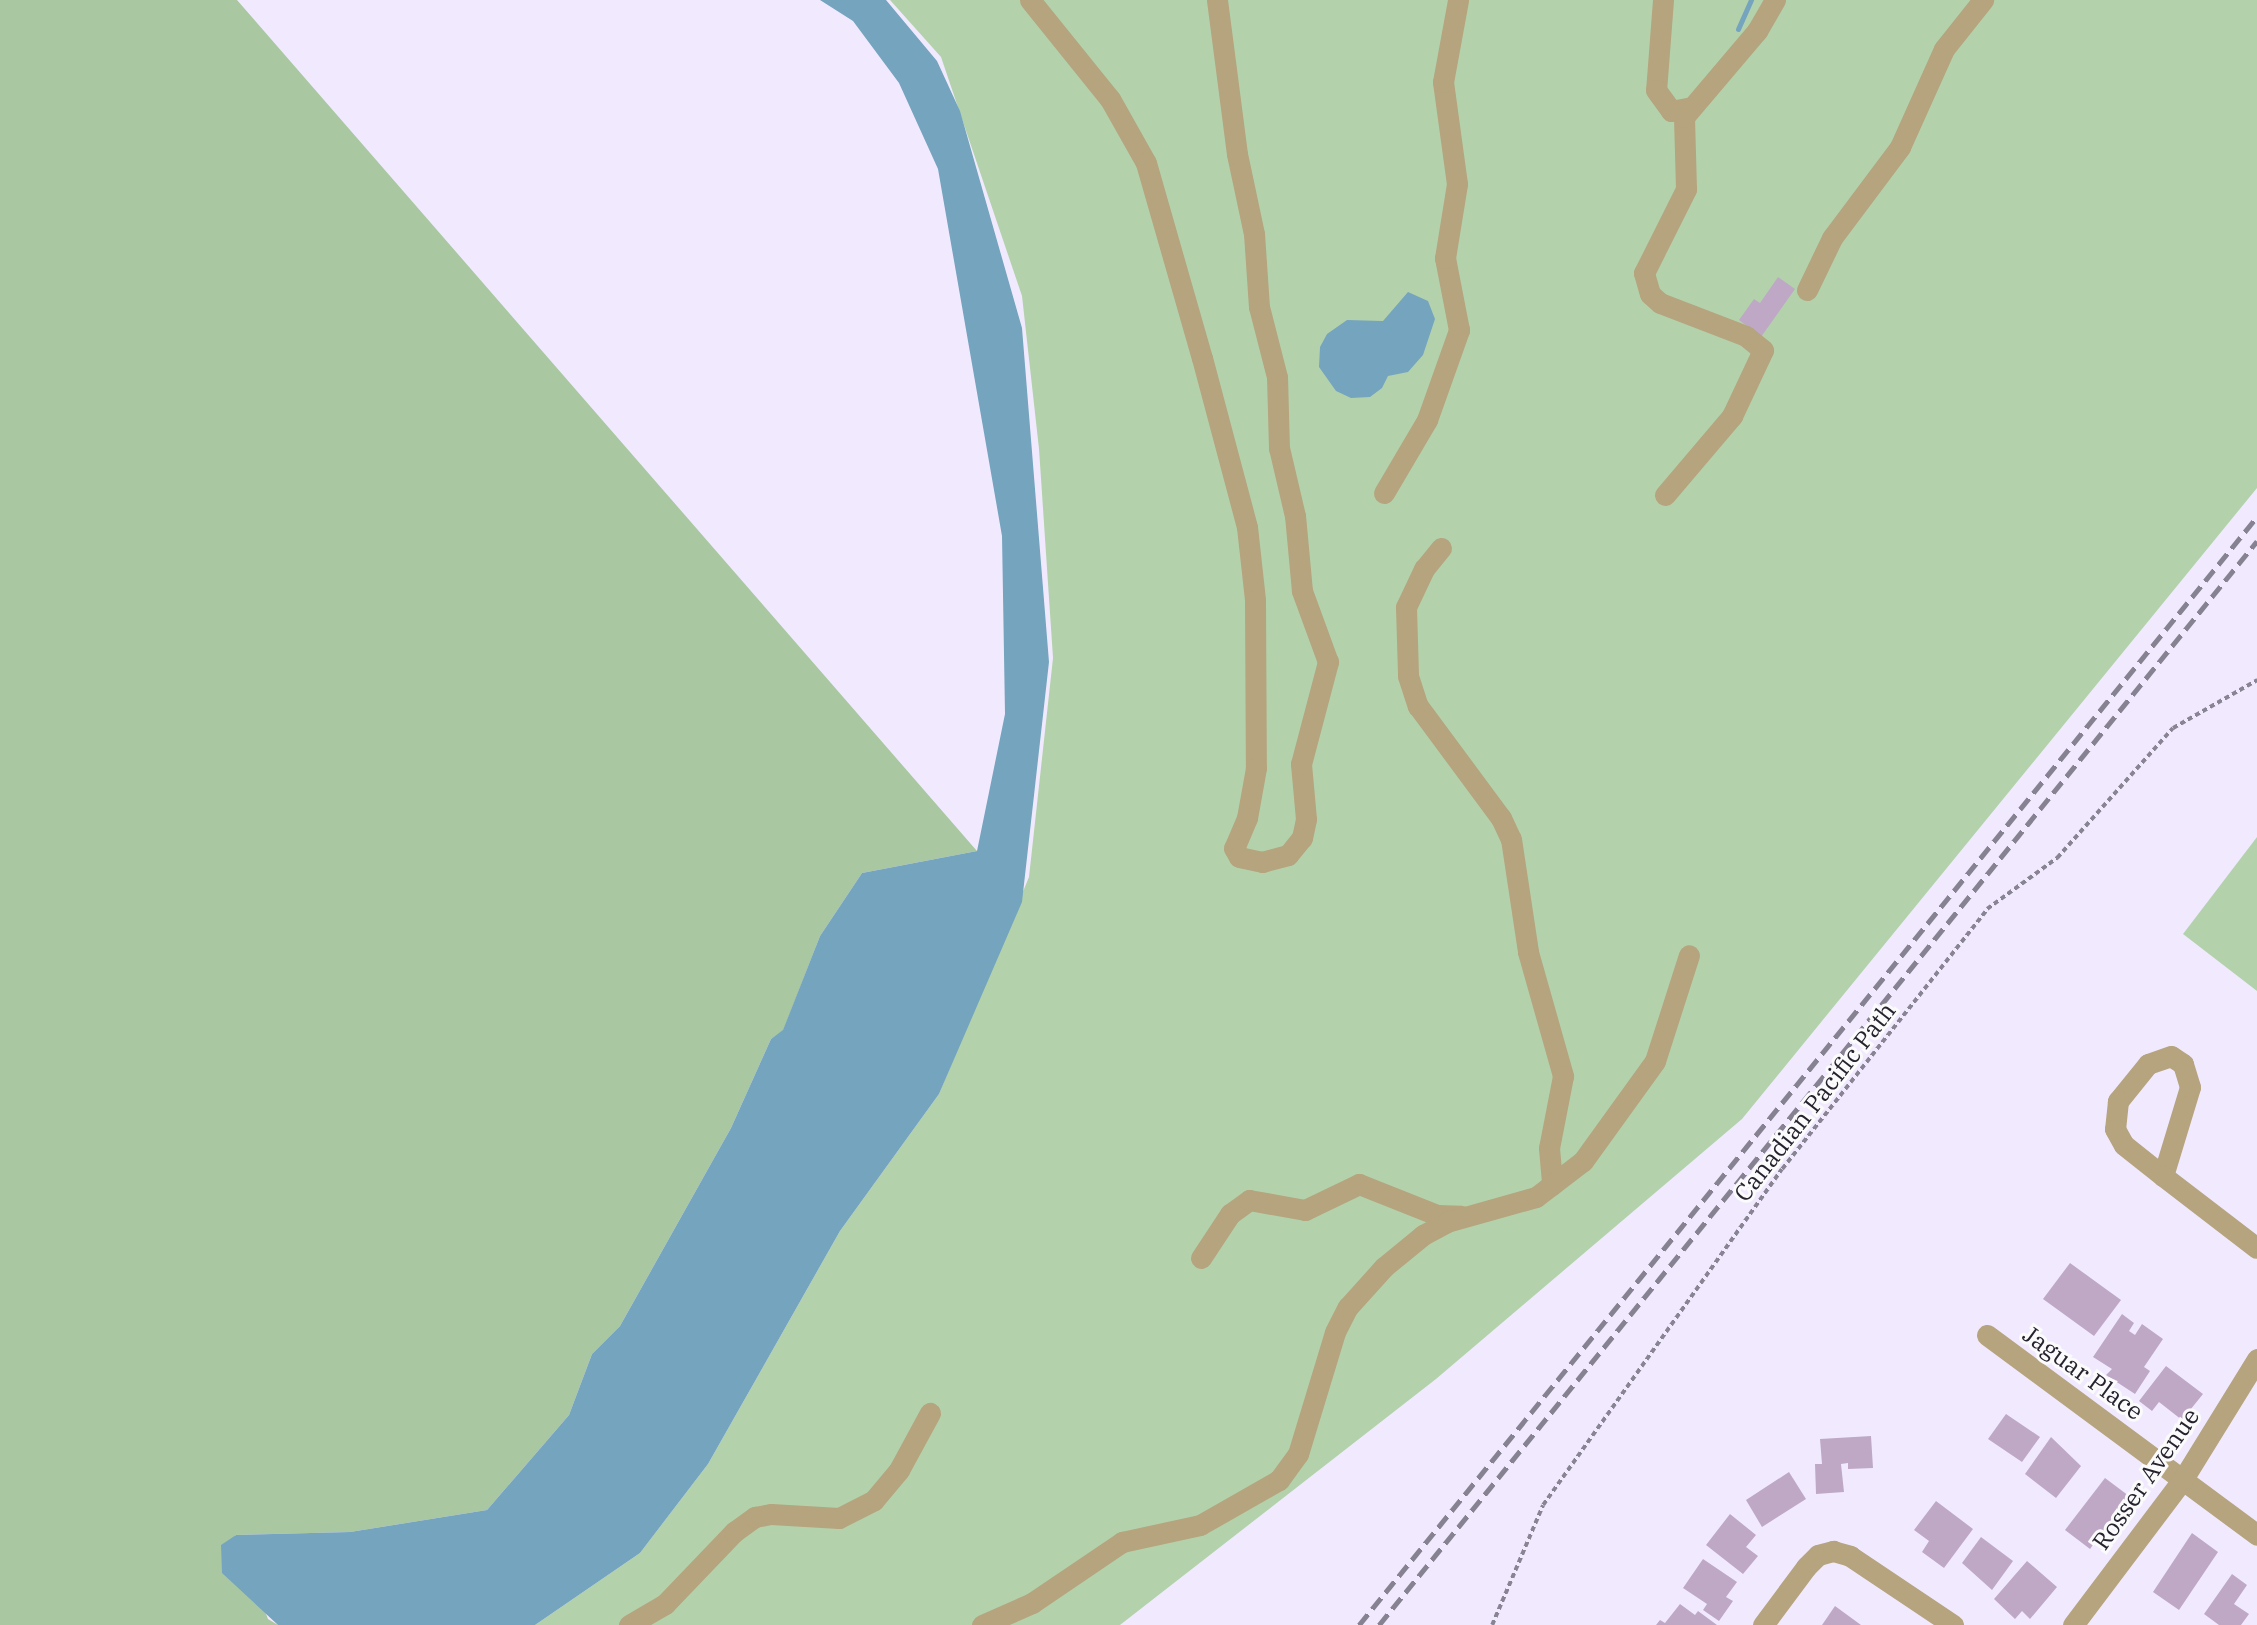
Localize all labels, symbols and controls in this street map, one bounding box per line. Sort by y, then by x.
street label: Canadian Pacific Path [1728,997,1902,1207]
street label: Jaguar Place [2017,1320,2149,1426]
street label: Rosser Avenue [2087,1403,2205,1555]

